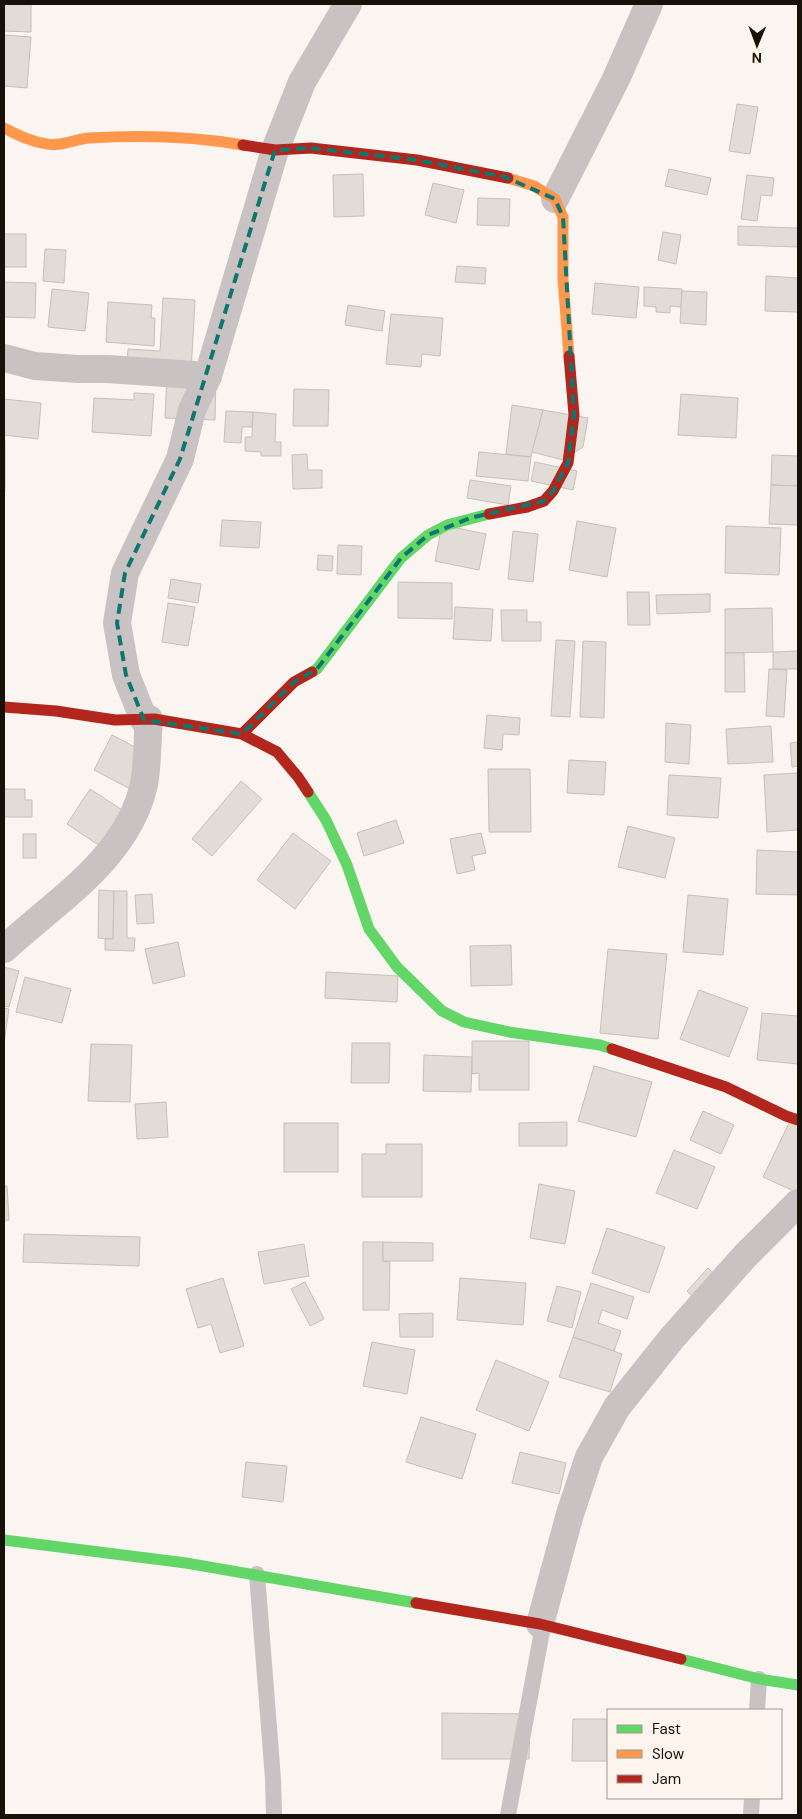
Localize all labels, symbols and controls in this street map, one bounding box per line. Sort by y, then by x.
north arrow [732,20,782,70]
text: N [752,49,762,67]
legend [607,1709,782,1799]
text: Fast [652,1719,681,1739]
text: Slow [652,1744,685,1764]
text: Jam [652,1769,681,1789]

